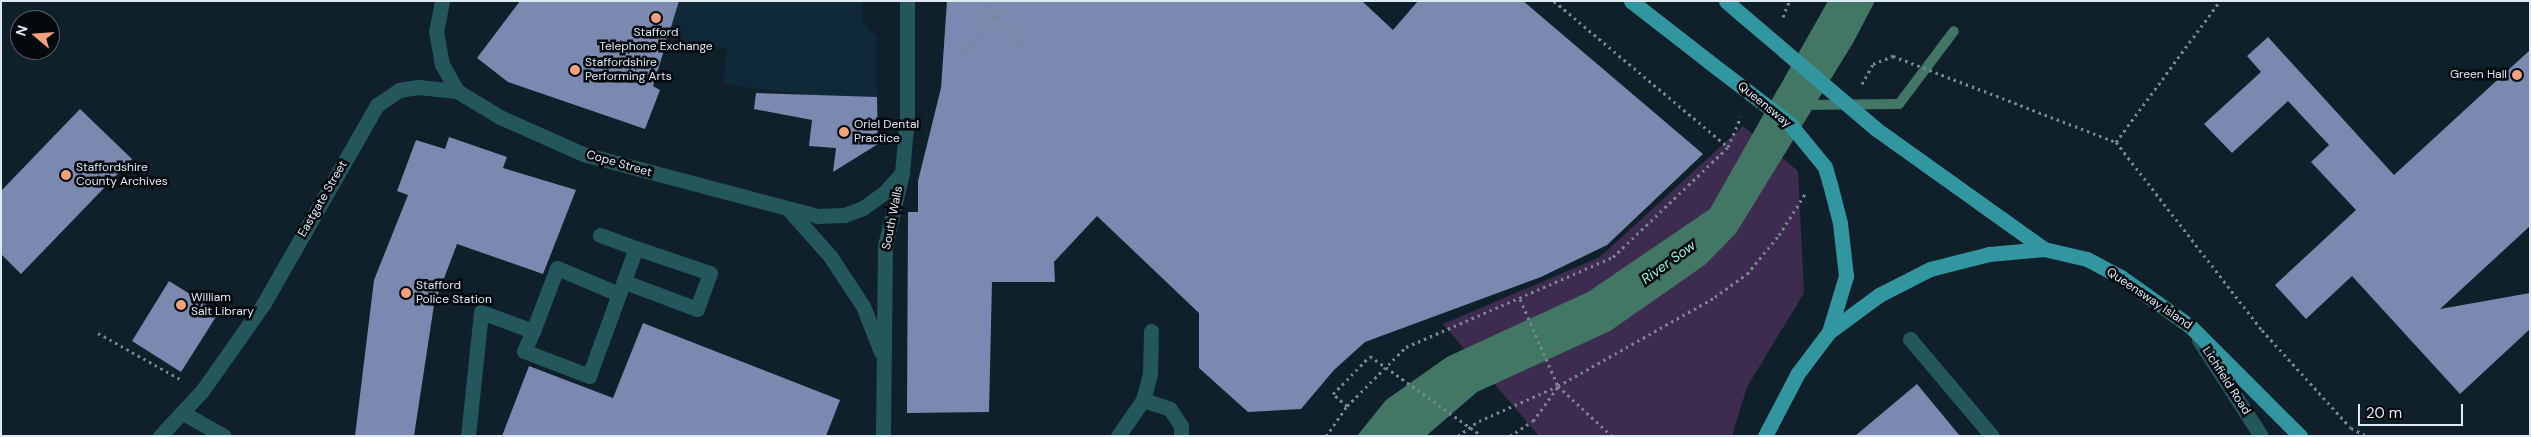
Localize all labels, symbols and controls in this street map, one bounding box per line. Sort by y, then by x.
north arrow [10,10,60,60]
marker: Stafford Telephone Exchange [650,12,662,24]
text: N [12,23,32,38]
place label: Stafford Telephone Exchange [599,26,713,54]
place label: Staffordshire Performing Arts [585,56,672,84]
marker: Staffordshire Performing Arts [569,64,581,76]
place label: Green Hall [2450,68,2507,82]
marker: Green Hall [2511,69,2523,81]
street label: Queensway [1734,79,1794,131]
place label: Oriel Dental Practice [854,118,919,146]
marker: Oriel Dental Practice [838,126,850,138]
street label: Cope Street [585,148,653,180]
street label: Eastgate Street [295,158,351,240]
place label: Staffordshire County Archives [76,161,168,189]
marker: Staffordshire County Archives [60,169,72,181]
street label: South Walls [880,185,906,251]
water label: River Sow [1638,237,1698,287]
street label: Queensway Island [2103,265,2195,333]
place label: Stafford Police Station [416,279,492,307]
marker: Stafford Police Station [400,287,412,299]
place label: William Salt Library [191,291,254,319]
marker: William Salt Library [175,299,187,311]
street label: Lichfield Road [2199,344,2253,418]
scale bar [2361,394,2466,426]
text: 20 m [2366,403,2402,423]

